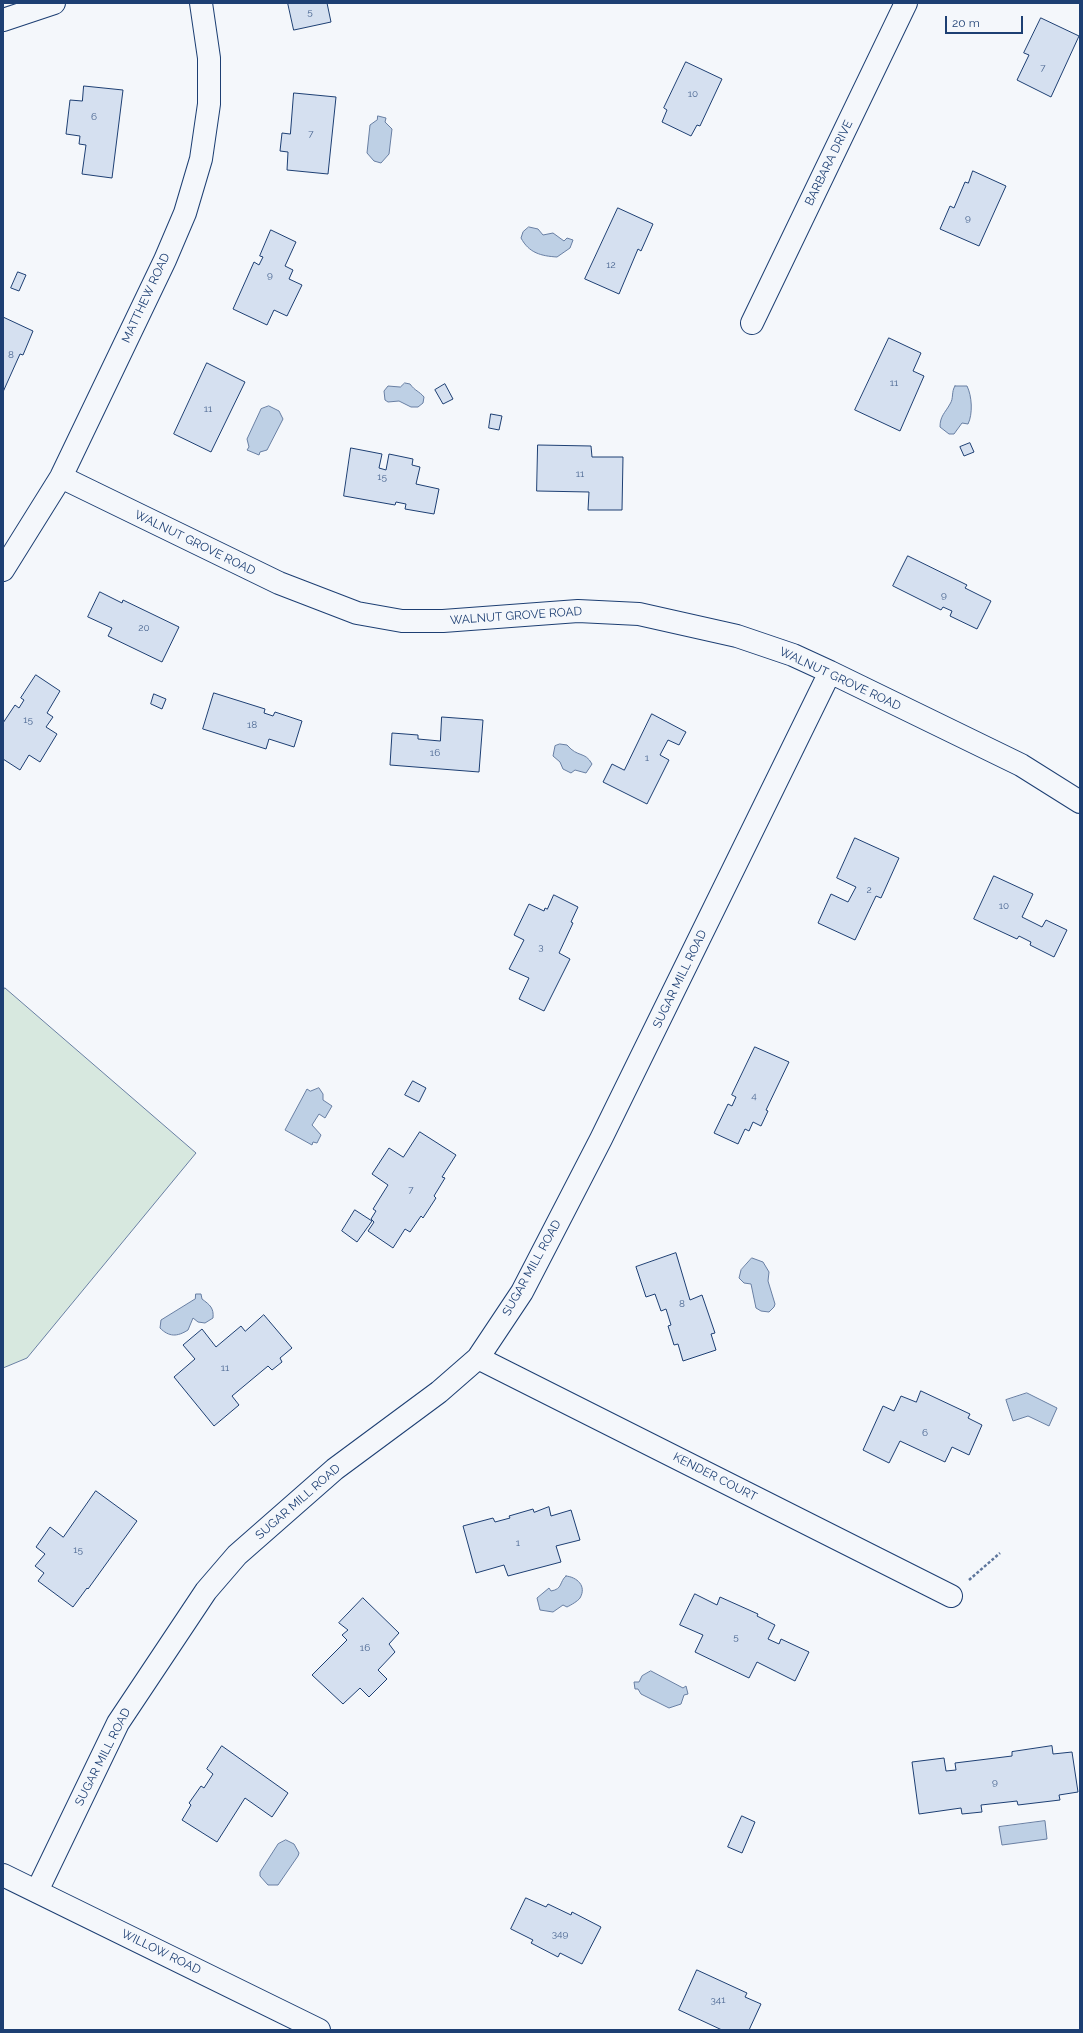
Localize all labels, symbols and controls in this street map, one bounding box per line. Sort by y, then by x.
house number: 5 [307,6,313,18]
scale bar [947,8,1025,34]
text: 20 m [952,16,980,30]
house number: 7 [1040,62,1046,74]
house number: 10 [688,88,698,100]
house number: 6 [91,111,97,123]
street label: BARBARA DRIVE [802,118,856,208]
house number: 7 [308,128,314,140]
house number: 9 [965,212,971,224]
street label: MATTHEW ROAD [119,251,173,345]
house number: 12 [606,259,616,271]
house number: 9 [267,269,273,281]
house number: 8 [8,349,14,361]
house number: 11 [890,377,898,389]
house number: 11 [204,403,212,415]
house number: 11 [576,468,584,480]
house number: 15 [377,471,387,483]
street label: WALNUT GROVE ROAD [132,507,258,579]
house number: 9 [941,589,947,601]
street label: WALNUT GROVE ROAD [449,604,583,628]
house number: 20 [138,622,150,634]
street label: WALNUT GROVE ROAD [777,644,903,714]
house number: 15 [23,714,33,726]
house number: 18 [247,719,257,731]
house number: 16 [430,747,440,759]
house number: 1 [645,752,649,764]
house number: 2 [866,884,872,896]
house number: 10 [999,900,1009,912]
street label: SUGAR MILL ROAD [650,927,710,1031]
house number: 3 [538,941,544,953]
house number: 4 [751,1090,757,1102]
house number: 7 [408,1184,414,1196]
street label: SUGAR MILL ROAD [500,1217,564,1319]
house number: 8 [679,1298,685,1310]
house number: 11 [221,1362,229,1374]
house number: 6 [922,1427,928,1439]
street label: KENDER COURT [671,1450,759,1504]
street label: SUGAR MILL ROAD [253,1461,343,1543]
house number: 1 [516,1537,520,1549]
house number: 15 [73,1544,83,1556]
house number: 5 [733,1631,739,1643]
house number: 16 [360,1642,370,1654]
street label: SUGAR MILL ROAD [72,1706,134,1808]
house number: 9 [992,1776,998,1788]
street label: WILLOW ROAD [119,1927,203,1977]
house number: 349 [552,1928,568,1940]
house number: 341 [710,1994,726,2006]

